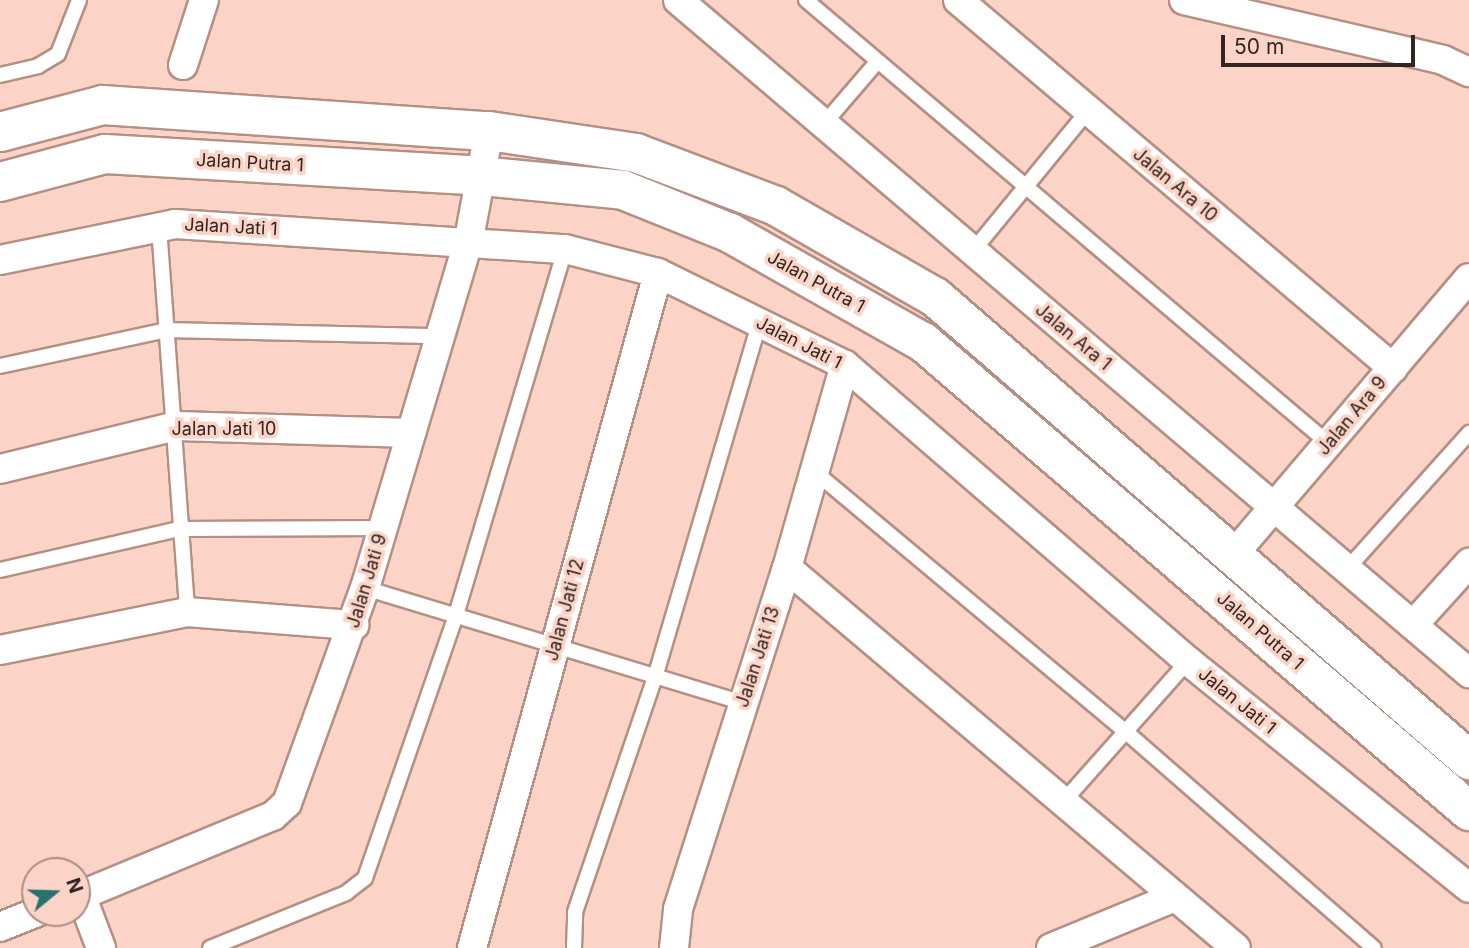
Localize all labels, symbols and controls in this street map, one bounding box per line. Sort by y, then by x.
scale bar [1224,21,1418,65]
text: 50 m [1234,34,1284,59]
street label: Jalan Ara 10 [1128,143,1222,227]
street label: Jalan Putra 1 [196,149,304,177]
street label: Jalan Jati 1 [184,214,278,240]
street label: Jalan Putra 1 [764,246,868,318]
street label: Jalan Ara 1 [1031,299,1115,375]
street label: Jalan Jati 1 [752,312,846,374]
street label: Jalan Ara 9 [1313,372,1391,460]
street label: Jalan Jati 10 [172,418,276,440]
street label: Jalan Jati 9 [342,531,392,631]
street label: Jalan Jati 12 [541,557,589,663]
street label: Jalan Putra 1 [1212,587,1308,675]
street label: Jalan Jati 13 [732,604,784,710]
street label: Jalan Jati 1 [1194,663,1280,739]
north arrow [21,857,91,927]
text: N [61,875,88,896]

